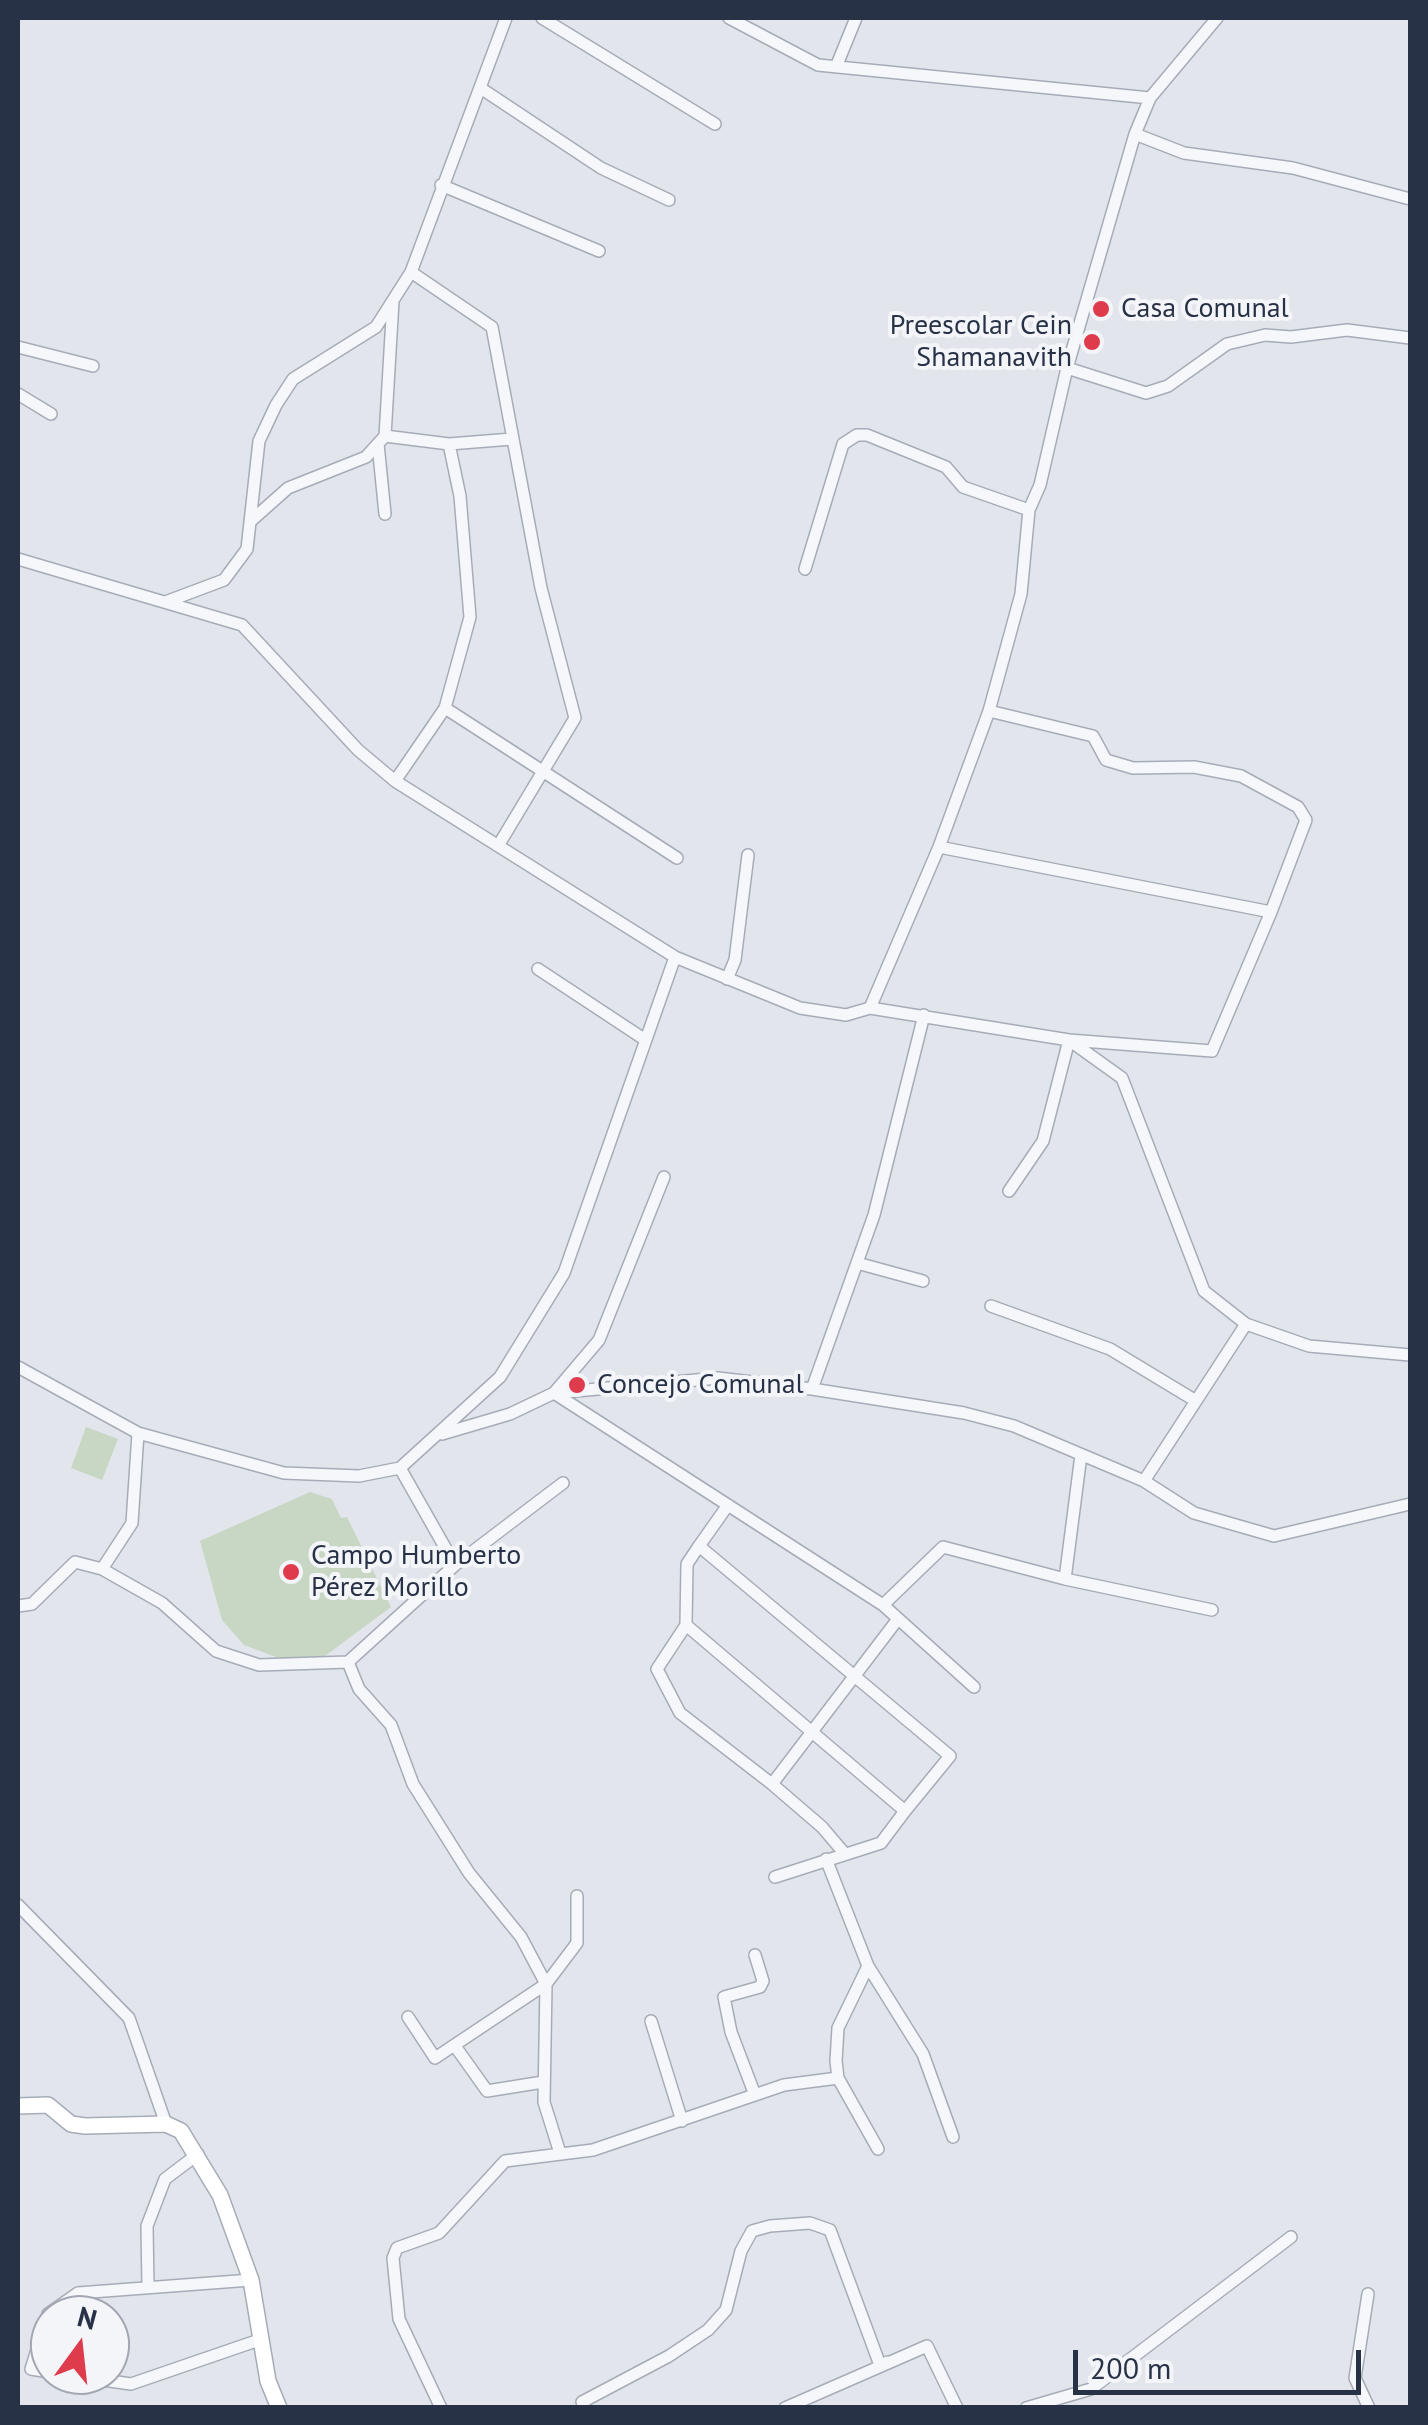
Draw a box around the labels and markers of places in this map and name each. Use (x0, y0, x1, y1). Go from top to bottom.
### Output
place label: Casa Comunal (1121, 292, 1289, 326)
marker: Casa Comunal (1090, 298, 1112, 320)
place label: Preescolar Cein Shamanavith (890, 309, 1072, 375)
marker: Preescolar Cein Shamanavith (1081, 331, 1103, 353)
place label: Concejo Comunal (597, 1368, 804, 1402)
marker: Concejo Comunal (566, 1374, 588, 1396)
place label: Campo Humberto Pérez Morillo (311, 1539, 521, 1605)
marker: Campo Humberto Pérez Morillo (280, 1561, 302, 1583)

